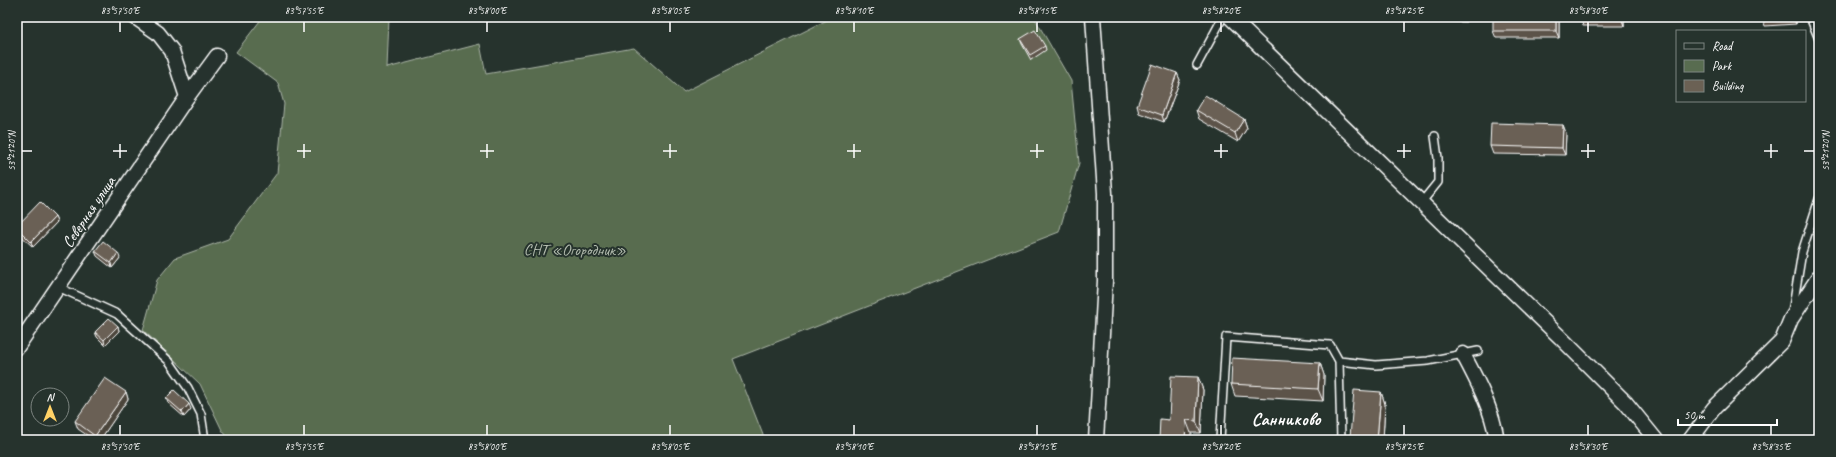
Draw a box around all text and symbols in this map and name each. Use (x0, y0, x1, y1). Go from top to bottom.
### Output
text: 83°57'50"E (101, 4, 141, 17)
text: 83°57'55"E (285, 4, 325, 17)
text: 83°58'00"E (468, 4, 508, 17)
text: 83°58'05"E (651, 4, 691, 17)
text: 83°58'10"E (835, 4, 875, 17)
text: 83°58'15"E (1018, 4, 1058, 17)
text: 83°58'20"E (1202, 4, 1242, 17)
text: 83°58'25"E (1385, 4, 1425, 17)
text: 83°58'30"E (1569, 4, 1609, 17)
legend (1676, 30, 1806, 102)
text: Road (1712, 38, 1734, 54)
text: Park (1712, 58, 1733, 74)
text: Building (1712, 78, 1744, 94)
text: 53°21'20"N (5, 129, 18, 171)
text: 53°21'20"N (1819, 129, 1832, 171)
street label: Северная улица (58, 172, 121, 251)
park label: СНТ «Огородник» (524, 240, 626, 260)
north arrow (30, 387, 70, 427)
text: N (47, 390, 56, 404)
scale bar (1678, 401, 1777, 427)
text: 50 m (1684, 407, 1706, 423)
district label: Санниково (1252, 408, 1322, 430)
text: 83°57'50"E (101, 440, 141, 453)
text: 83°57'55"E (285, 440, 325, 453)
text: 83°58'00"E (468, 440, 508, 453)
text: 83°58'05"E (651, 440, 691, 453)
text: 83°58'10"E (835, 440, 875, 453)
text: 83°58'15"E (1018, 440, 1058, 453)
text: 83°58'20"E (1202, 440, 1242, 453)
text: 83°58'25"E (1385, 440, 1425, 453)
text: 83°58'30"E (1569, 440, 1609, 453)
text: 83°58'35"E (1752, 440, 1792, 453)

